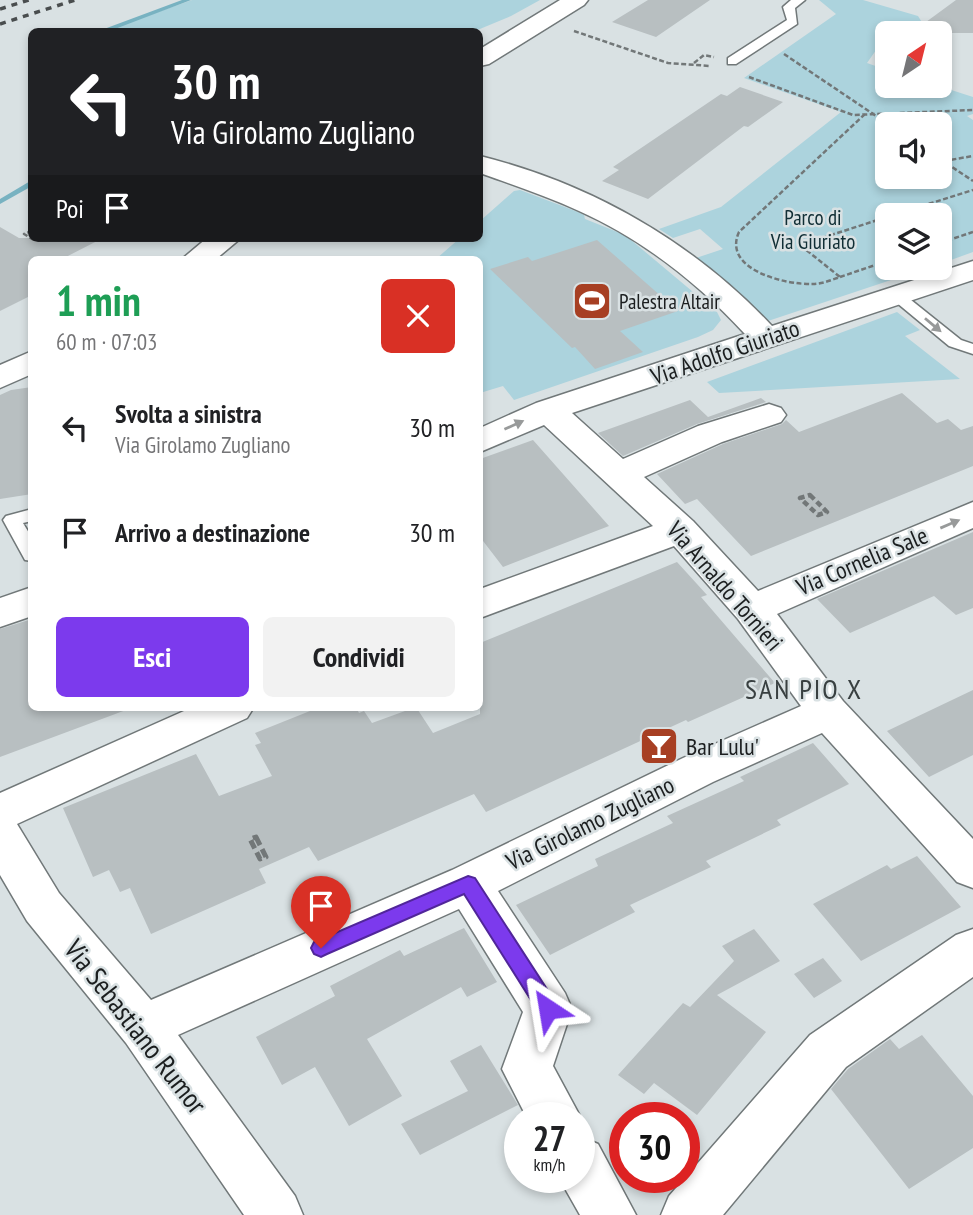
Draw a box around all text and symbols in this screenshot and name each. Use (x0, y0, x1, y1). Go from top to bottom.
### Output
north arrow (875, 21, 952, 98)
map controls (875, 21, 952, 280)
text: 30 m (171, 49, 260, 113)
icon: left (56, 56, 147, 147)
text: Via Girolamo Zugliano (171, 111, 415, 153)
button: sound (875, 112, 952, 189)
icon: arrive (98, 189, 136, 227)
text: Poi (56, 192, 84, 225)
button: layers (875, 203, 952, 280)
park label: Parco di Via Giuriato (770, 204, 855, 255)
text: 1 min (56, 273, 141, 328)
button: close (381, 279, 455, 353)
sports icon: Palestra Altair (571, 280, 613, 322)
place label: Palestra Altair (619, 288, 720, 315)
street label: Via Adolfo Giuriato (646, 312, 803, 392)
one-way arrow (924, 317, 941, 332)
text: 60 m · 07:03 (56, 327, 157, 356)
text: Svolta a sinistra (115, 397, 262, 430)
icon: left (56, 409, 94, 447)
text: 30 m (409, 411, 455, 444)
one-way arrow (504, 419, 524, 431)
text: Via Girolamo Zugliano (115, 430, 290, 459)
icon: arrive (56, 514, 94, 552)
street label: Via Arnaldo Tornieri (660, 514, 790, 657)
text: Arrivo a destinazione (115, 516, 310, 549)
text: 30 m (409, 516, 455, 549)
one-way arrow (940, 518, 960, 530)
street label: Via Cornelia Sale (791, 519, 932, 603)
button: Esci (56, 617, 249, 697)
button: Condividi (263, 617, 455, 697)
district label: SAN PIO X (745, 670, 863, 707)
bar icon: Bar Lulu' (638, 725, 680, 767)
place label: Bar Lulu' (686, 731, 759, 762)
street label: Via Girolamo Zugliano (500, 769, 679, 878)
pin (291, 876, 351, 948)
icon: arrive (302, 887, 340, 925)
street label: Via Sebastiano Rumor (56, 931, 216, 1121)
position arrow (511, 972, 585, 1046)
speed limit sign: 30 (609, 1102, 700, 1193)
text: 27 (533, 1115, 566, 1161)
text: km/h (534, 1153, 565, 1176)

